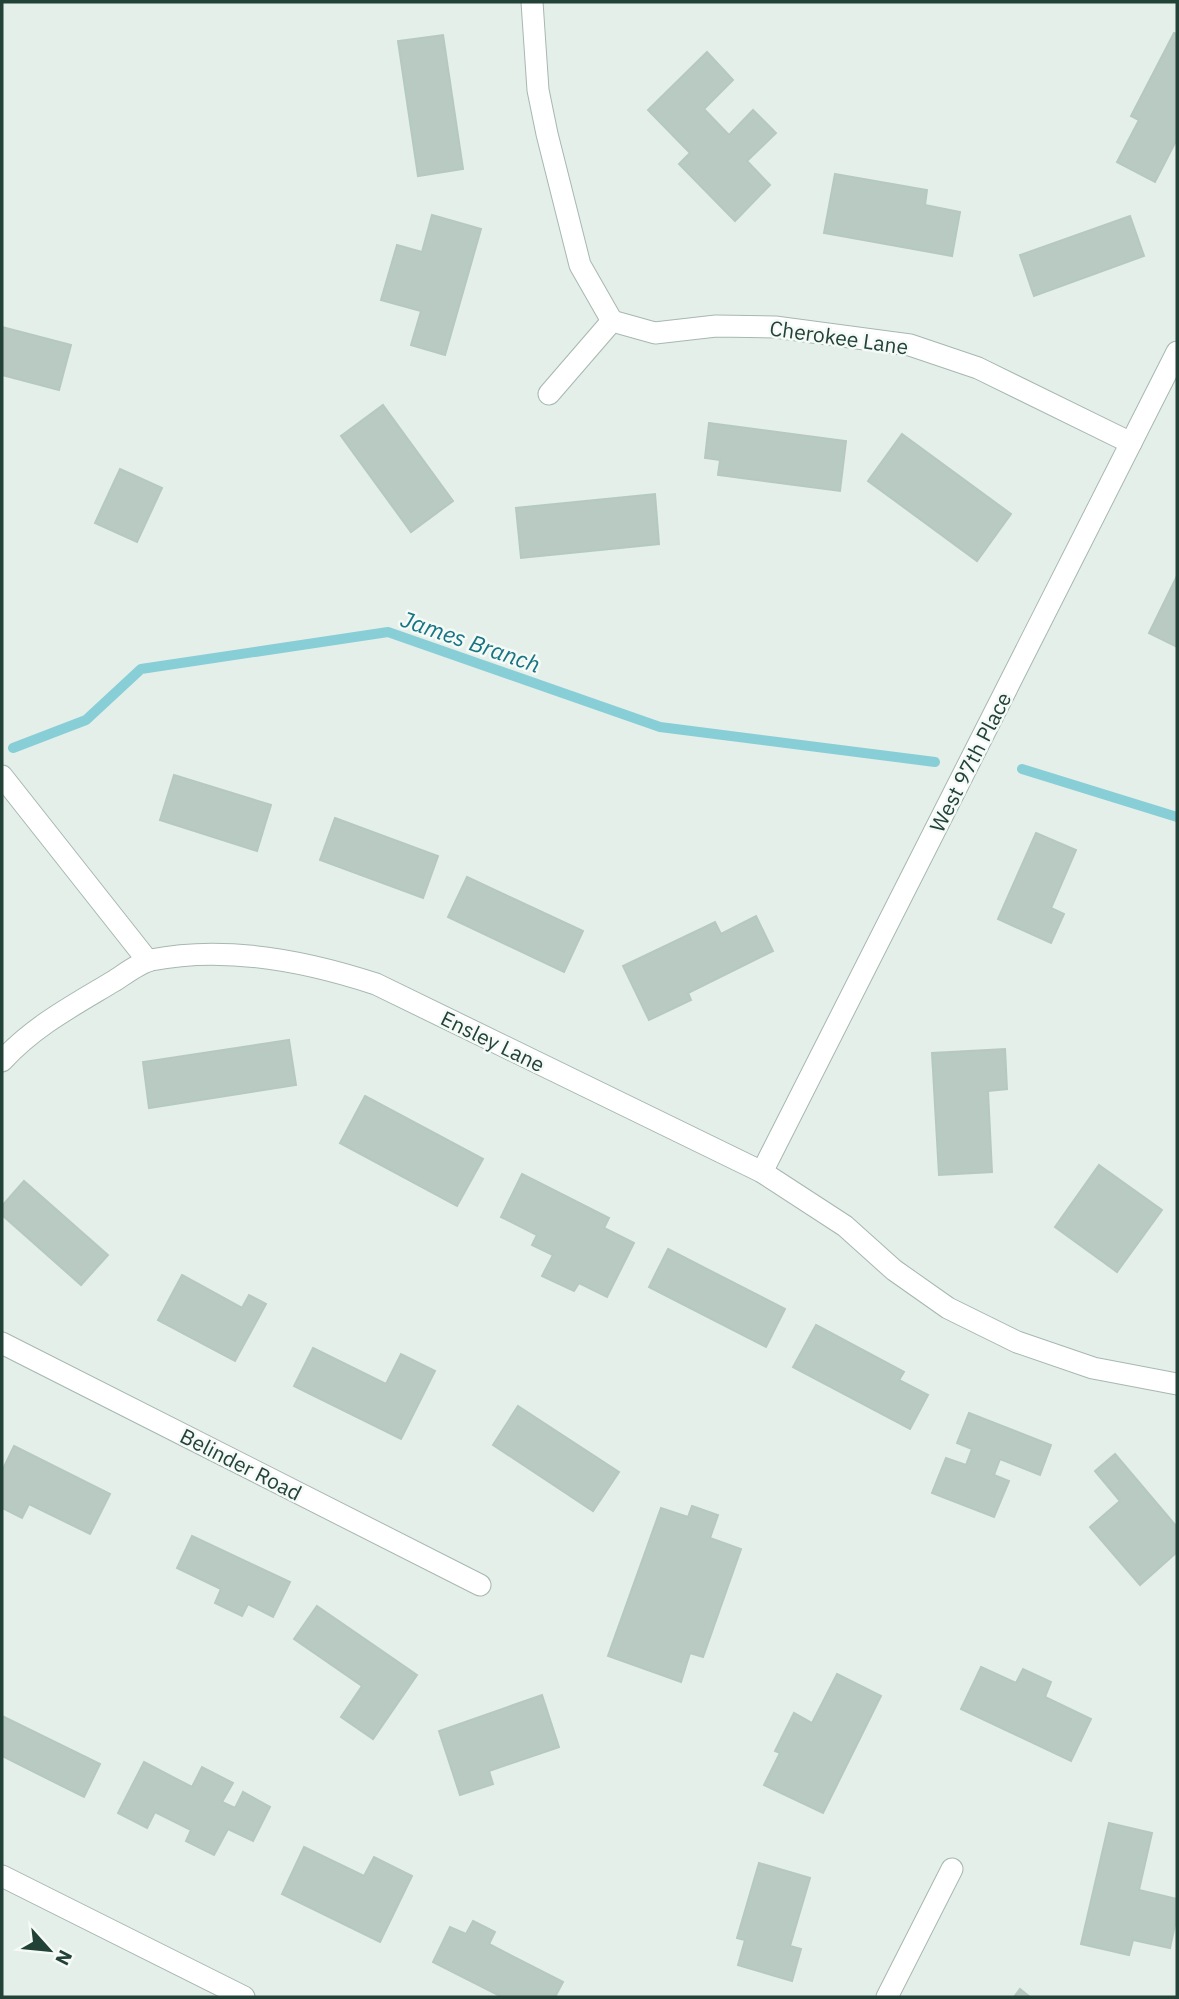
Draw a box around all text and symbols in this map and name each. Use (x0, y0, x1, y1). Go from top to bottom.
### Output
street label: Cherokee Lane (768, 313, 910, 361)
water label: James Branch (397, 603, 545, 679)
street label: West 97th Place (923, 687, 1017, 837)
street label: Ensley Lane (436, 1004, 550, 1078)
street label: Belinder Road (175, 1421, 307, 1507)
north arrow (14, 1915, 84, 1985)
text: N (50, 1946, 78, 1969)

